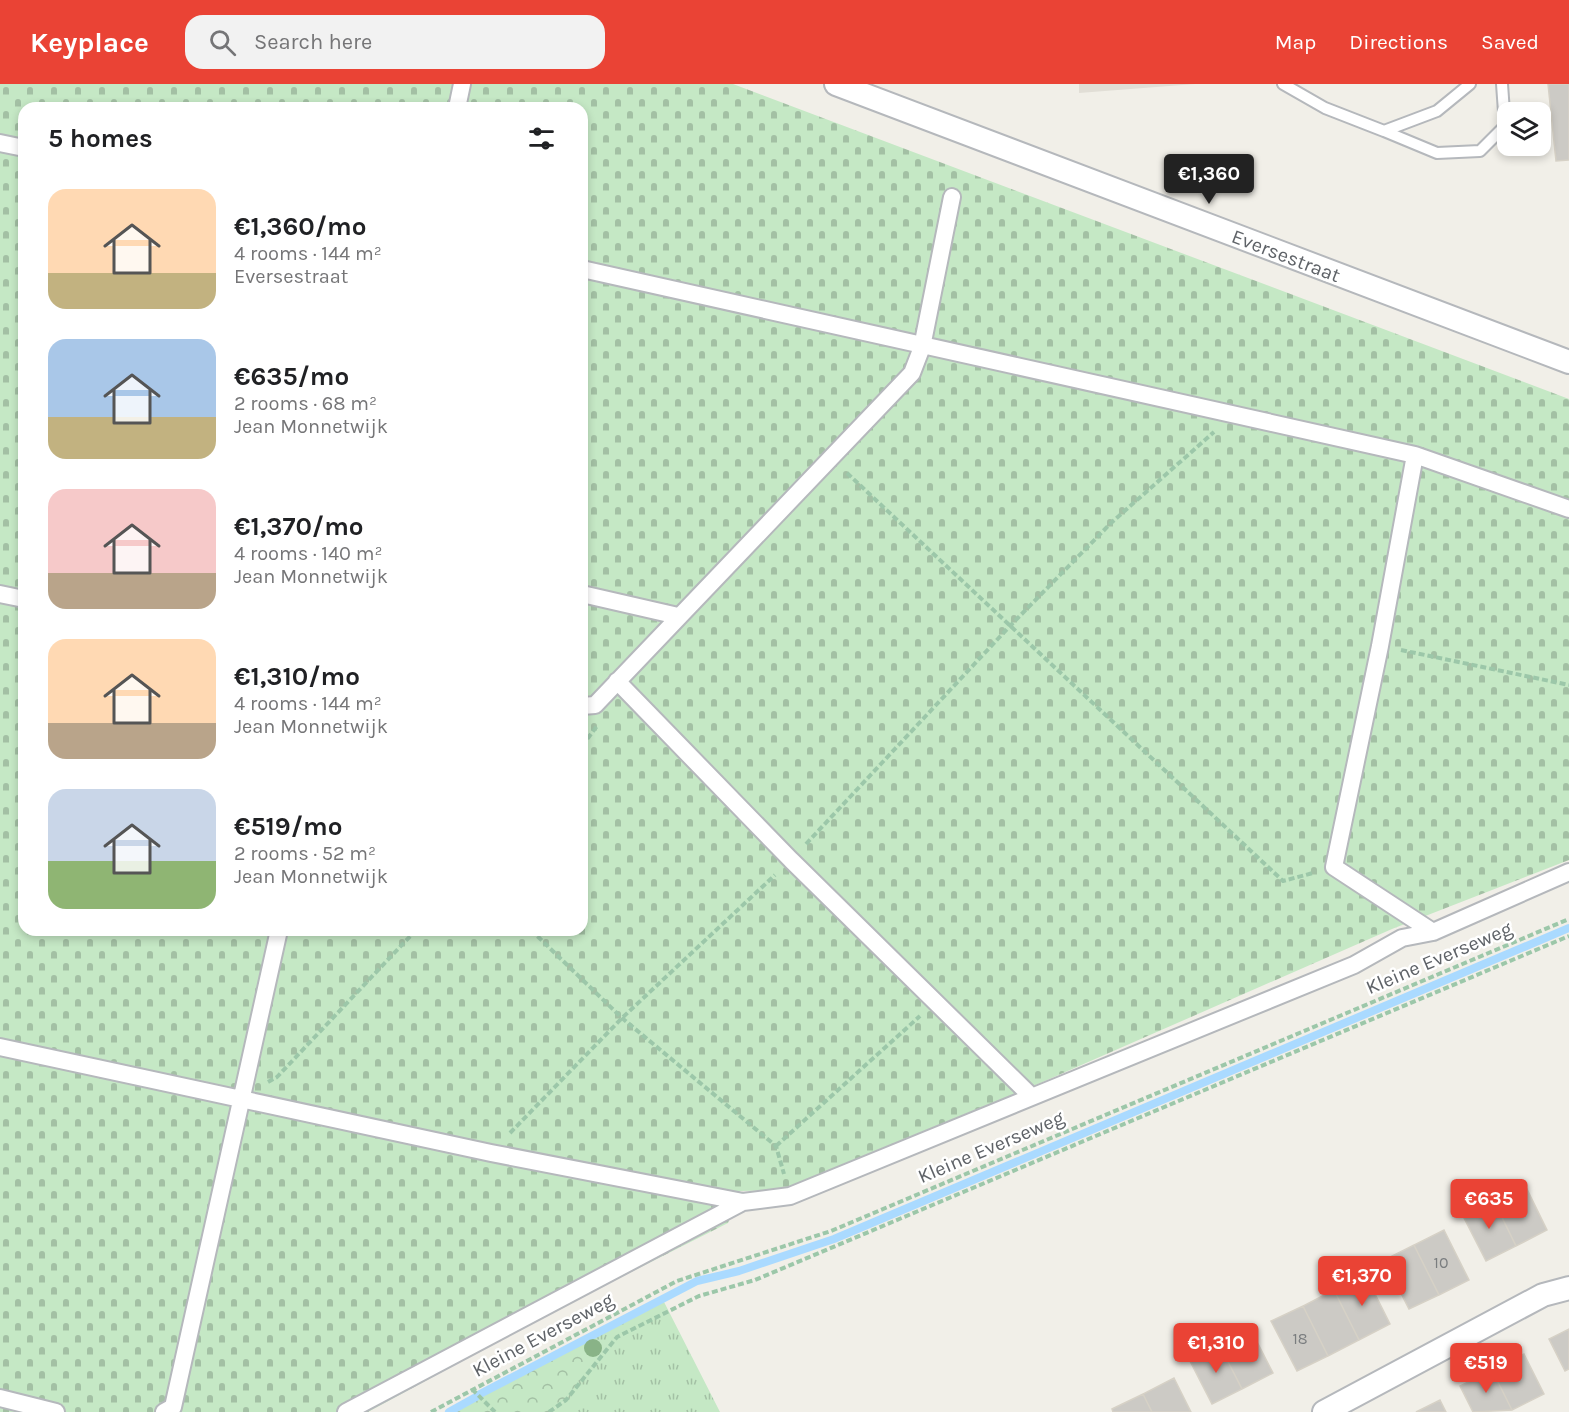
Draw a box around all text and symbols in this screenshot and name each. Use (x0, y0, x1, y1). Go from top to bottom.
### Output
search box (185, 15, 605, 69)
text: Keyplace (30, 26, 149, 59)
icon: search (206, 26, 239, 59)
text: Search here (254, 29, 372, 55)
text: Map (1275, 30, 1316, 54)
text: Directions (1349, 30, 1448, 54)
text: Saved (1481, 30, 1539, 54)
map controls (1497, 102, 1551, 156)
button: layers (1497, 102, 1551, 156)
icon: filters (525, 122, 558, 155)
text: 5 homes (48, 123, 153, 154)
pin: €1,360 (1160, 154, 1258, 205)
text: €1,360 (1178, 162, 1240, 185)
text: €1,360/mo (234, 211, 366, 242)
icon: home (96, 213, 168, 285)
street label: Eversestraat (1228, 225, 1344, 287)
text: 4 rooms · 144 m² (234, 242, 382, 265)
text: Eversestraat (234, 265, 348, 288)
text: €635/mo (234, 361, 349, 392)
icon: home (96, 363, 168, 435)
text: 2 rooms · 68 m² (234, 392, 377, 415)
text: Jean Monnetwijk (234, 415, 388, 438)
text: €1,370/mo (234, 511, 364, 542)
icon: home (96, 513, 168, 585)
text: 4 rooms · 140 m² (234, 542, 382, 565)
text: Jean Monnetwijk (234, 565, 388, 588)
text: €1,310/mo (234, 661, 360, 692)
icon: home (96, 663, 168, 735)
text: 4 rooms · 144 m² (234, 692, 382, 715)
text: Jean Monnetwijk (234, 715, 388, 738)
text: €519/mo (234, 811, 342, 842)
icon: home (96, 813, 168, 885)
text: 2 rooms · 52 m² (234, 842, 376, 865)
text: Jean Monnetwijk (234, 865, 388, 888)
street label: Kleine Everseweg (1362, 917, 1516, 999)
street label: Kleine Everseweg (914, 1106, 1068, 1188)
pin: €635 (1453, 1179, 1525, 1230)
text: €635 (1465, 1187, 1513, 1210)
house number: 10 (1434, 1253, 1448, 1272)
pin: €1,370 (1313, 1256, 1411, 1307)
text: €1,370 (1332, 1264, 1392, 1287)
street label: Kleine Everseweg (468, 1288, 618, 1382)
pin: €1,310 (1167, 1323, 1265, 1374)
house number: 18 (1292, 1329, 1308, 1348)
text: €1,310 (1187, 1331, 1245, 1354)
pin: €519 (1450, 1343, 1522, 1394)
text: €519 (1464, 1351, 1508, 1374)

